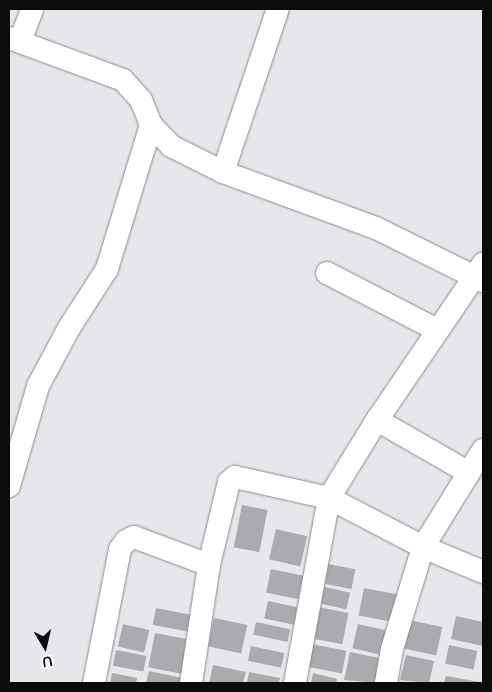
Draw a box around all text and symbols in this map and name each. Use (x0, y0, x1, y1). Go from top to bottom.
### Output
north arrow (20, 622, 70, 672)
text: U (41, 652, 54, 672)

